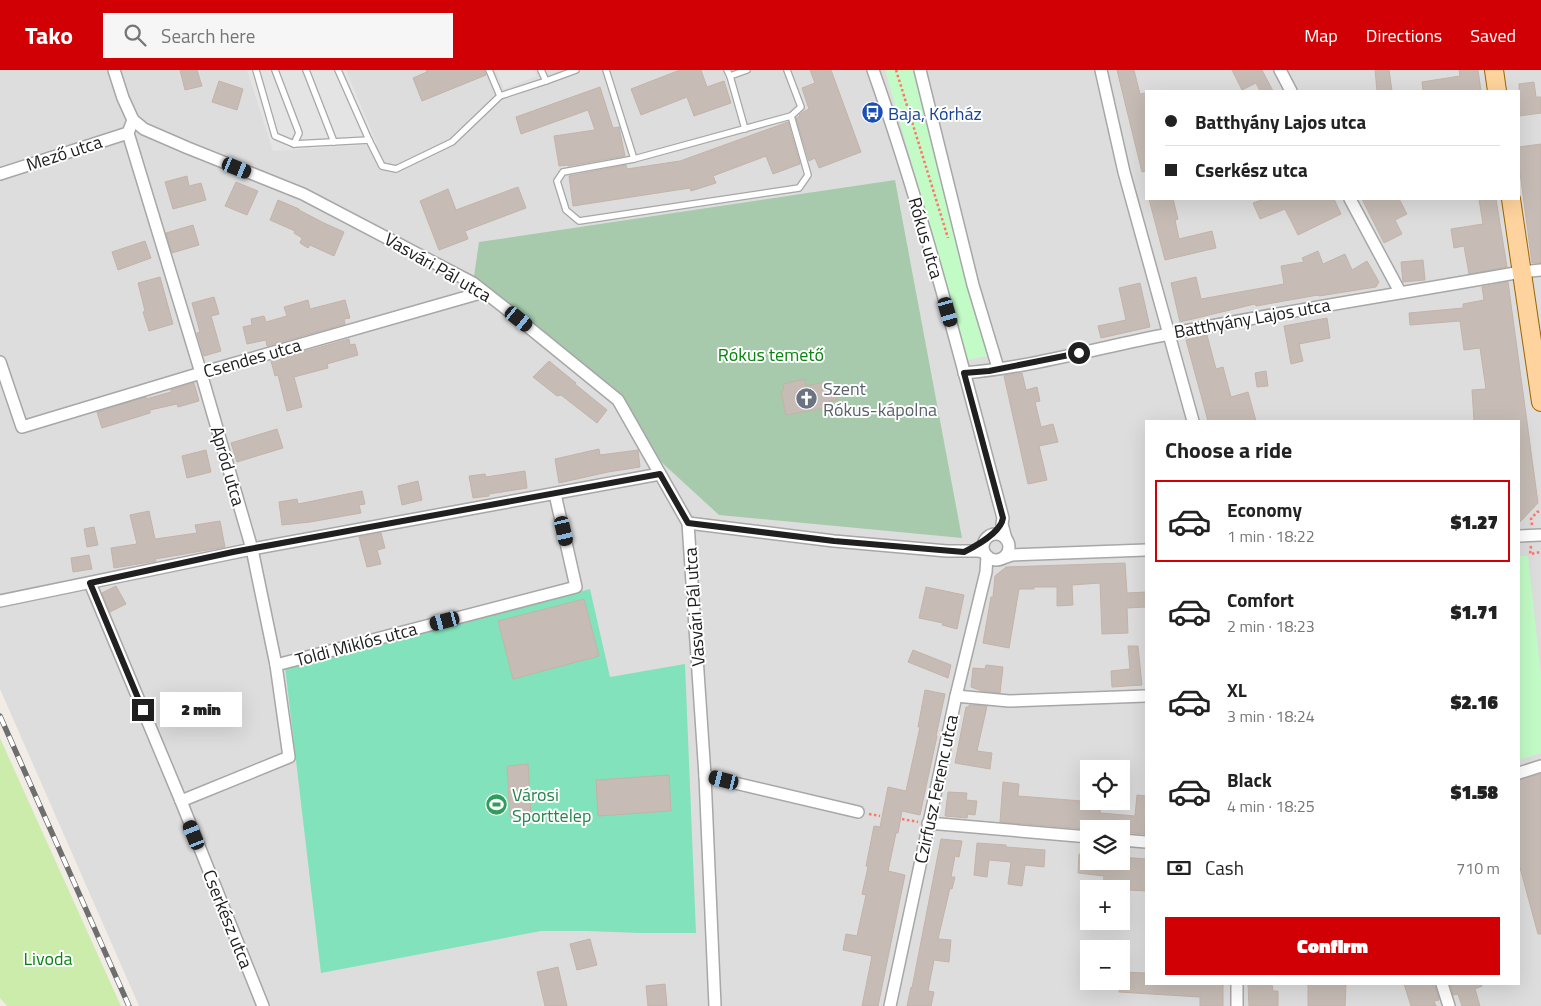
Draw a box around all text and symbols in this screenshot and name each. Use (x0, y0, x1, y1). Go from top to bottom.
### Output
search box (103, 13, 453, 58)
text: Tako (25, 17, 73, 53)
icon: search (121, 21, 149, 49)
text: Search here (161, 21, 255, 50)
text: Map (1304, 22, 1338, 49)
text: Directions (1366, 22, 1442, 49)
text: Saved (1470, 22, 1516, 49)
place label: Baja, Kórház (888, 100, 982, 127)
bus stop icon: Baja, Kórház (860, 101, 884, 125)
text: Batthyány Lajos utca (1195, 107, 1366, 136)
street label: Mező utca (23, 128, 105, 178)
car (220, 155, 253, 181)
text: Cserkész utca (1195, 155, 1308, 184)
street label: Rókus utca (901, 194, 951, 282)
street label: Vasvári Pál utca (380, 225, 496, 309)
street label: Batthyány Lajos utca (1172, 291, 1332, 345)
car (936, 296, 959, 328)
car (502, 304, 535, 334)
street label: Csendes utca (200, 331, 304, 385)
park label: Rókus temető (718, 341, 824, 368)
route start (1068, 342, 1090, 364)
place label: Szent Rókus-kápolna (823, 375, 937, 423)
church icon: Szent Rókus-kápolna (795, 386, 819, 410)
street label: Apród utca (204, 423, 252, 509)
text: Choose a ride (1165, 433, 1292, 467)
text: Economy (1227, 495, 1302, 524)
icon: car (1167, 499, 1212, 544)
text: $1.27 (1451, 507, 1498, 536)
car (553, 515, 574, 547)
text: 1 min · 18:22 (1227, 524, 1315, 548)
street label: Vasvári Pál utca (676, 547, 712, 667)
text: Comfort (1227, 585, 1294, 614)
icon: car (1167, 589, 1212, 634)
text: $1.71 (1451, 597, 1498, 626)
car (428, 610, 461, 632)
text: 2 min · 18:23 (1227, 614, 1315, 638)
street label: Toldi Miklós utca (292, 615, 420, 673)
text: XL (1227, 675, 1247, 704)
icon: car (1167, 679, 1212, 724)
text: $2.16 (1451, 687, 1498, 716)
callout: 2 min (160, 692, 243, 728)
text: 2 min (181, 697, 221, 721)
route end (132, 699, 154, 721)
text: 3 min · 18:24 (1227, 704, 1315, 728)
street label: Czirfusz Ferenc utca (907, 712, 965, 866)
map controls (1080, 760, 1130, 990)
button: locate (1080, 760, 1130, 810)
text: Black (1227, 765, 1272, 794)
car (707, 769, 740, 791)
icon: car (1167, 769, 1212, 814)
text: $1.58 (1451, 777, 1498, 806)
place label: Városi Sporttelep (512, 781, 591, 829)
sports icon: Városi Sporttelep (484, 792, 508, 816)
text: 4 min · 18:25 (1227, 794, 1315, 818)
car (181, 818, 206, 852)
button: layers (1080, 820, 1130, 870)
text: Cash (1205, 853, 1244, 882)
icon: cash (1165, 854, 1193, 882)
text: 710 m (1456, 856, 1500, 880)
street label: Cserkész utca (196, 866, 260, 972)
button: + (1080, 880, 1130, 930)
button: Confirm (1165, 917, 1500, 975)
button: − (1080, 940, 1130, 990)
park label: Livoda (23, 945, 73, 972)

